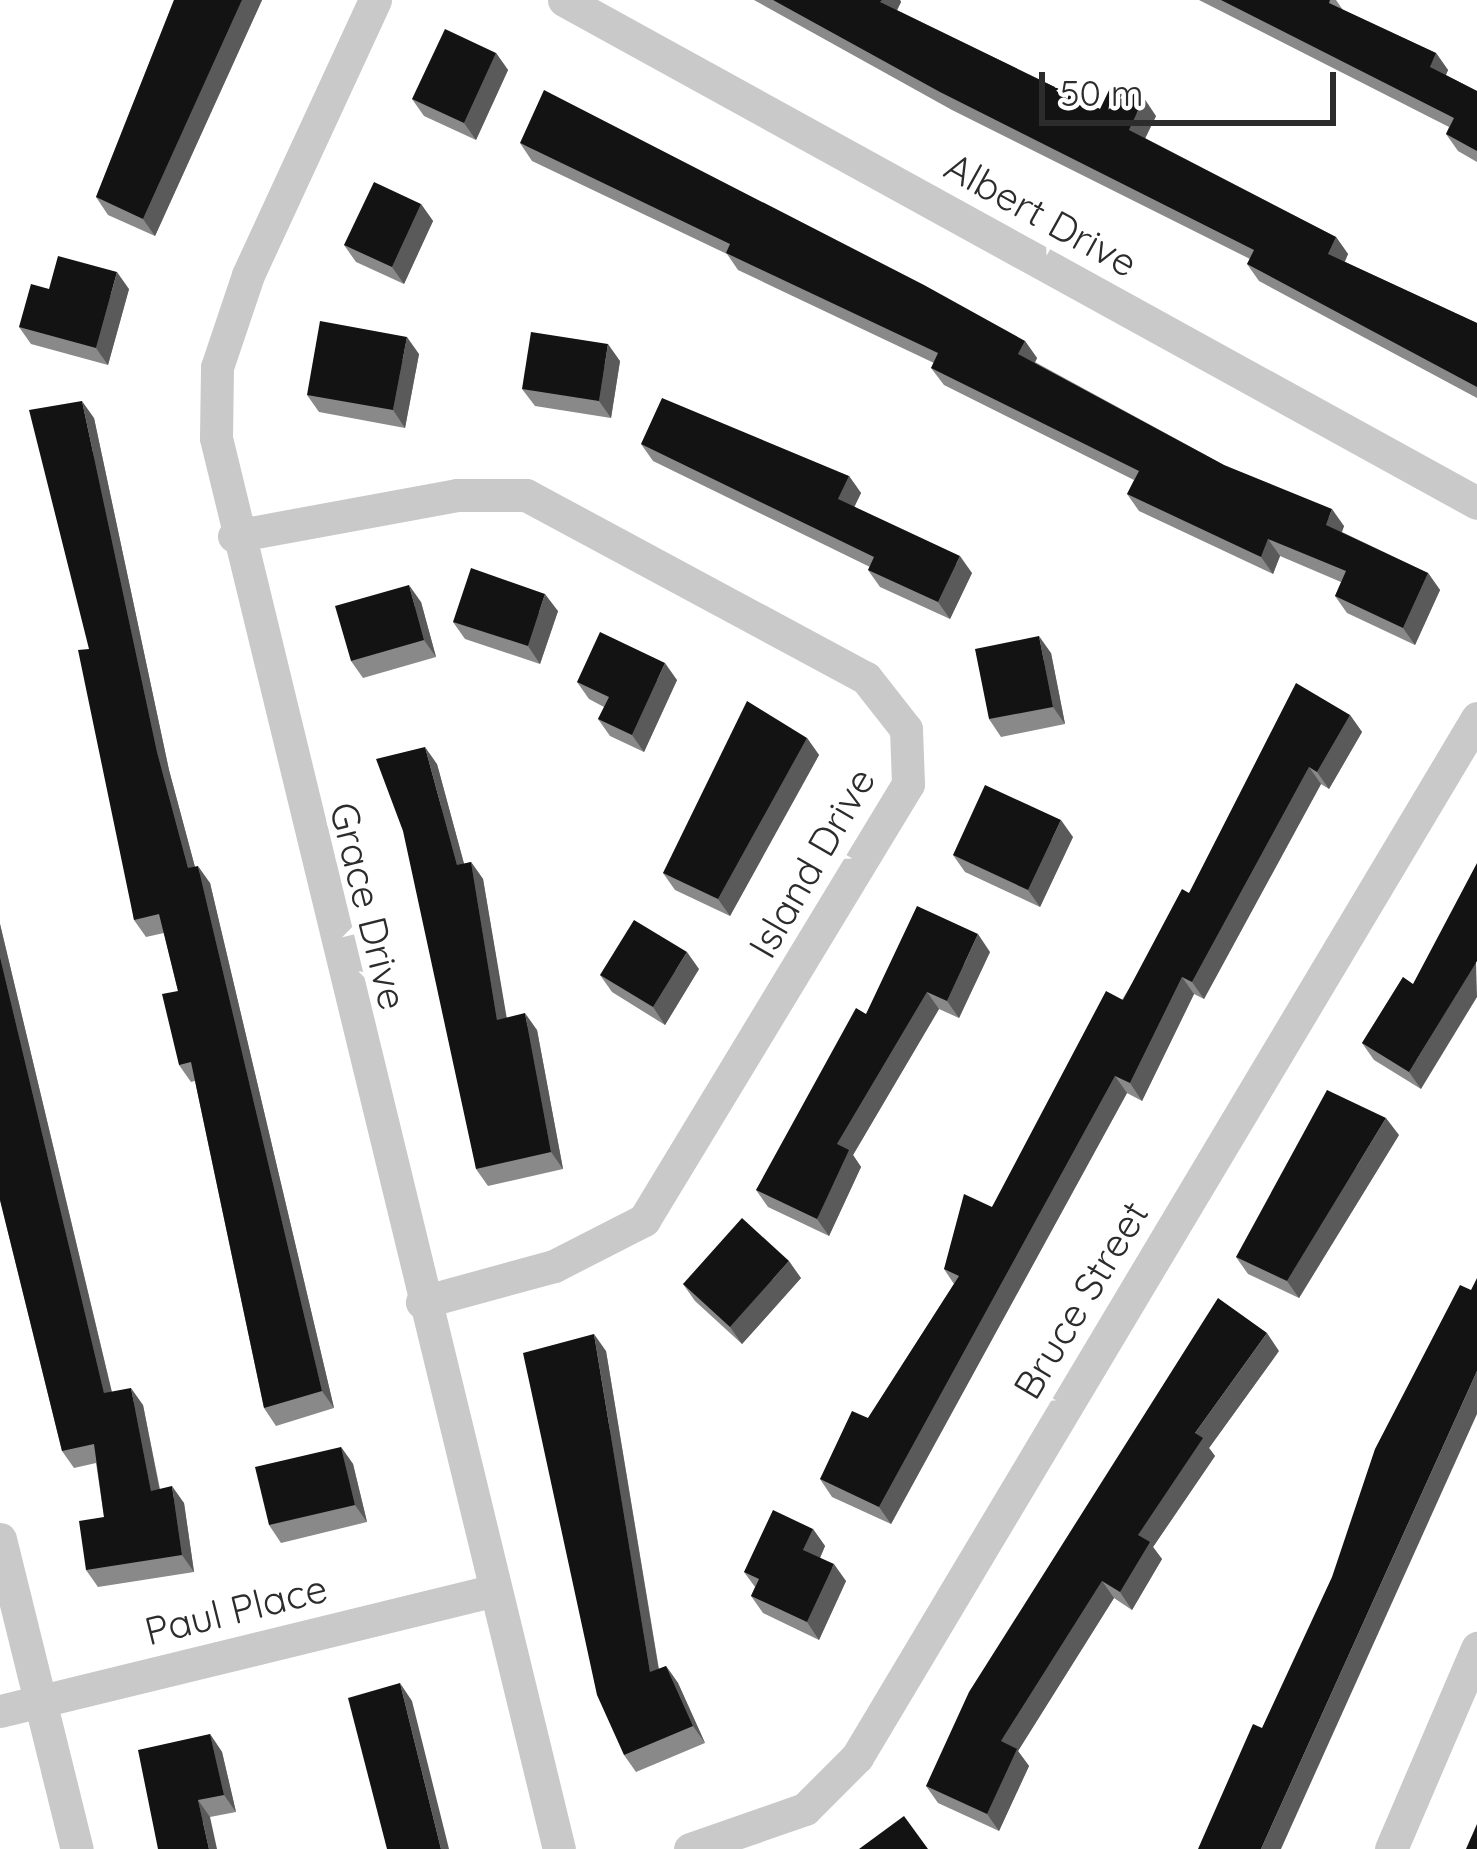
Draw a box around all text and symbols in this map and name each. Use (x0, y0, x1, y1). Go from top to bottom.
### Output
scale bar (1045, 48, 1342, 122)
text: 50 m (1060, 70, 1144, 115)
street label: Albert Drive (937, 143, 1145, 287)
street label: Island Drive (739, 760, 885, 966)
street label: Grace Drive (320, 797, 416, 1015)
street label: Bruce Street (1004, 1193, 1158, 1407)
street label: Paul Place (140, 1565, 332, 1655)

